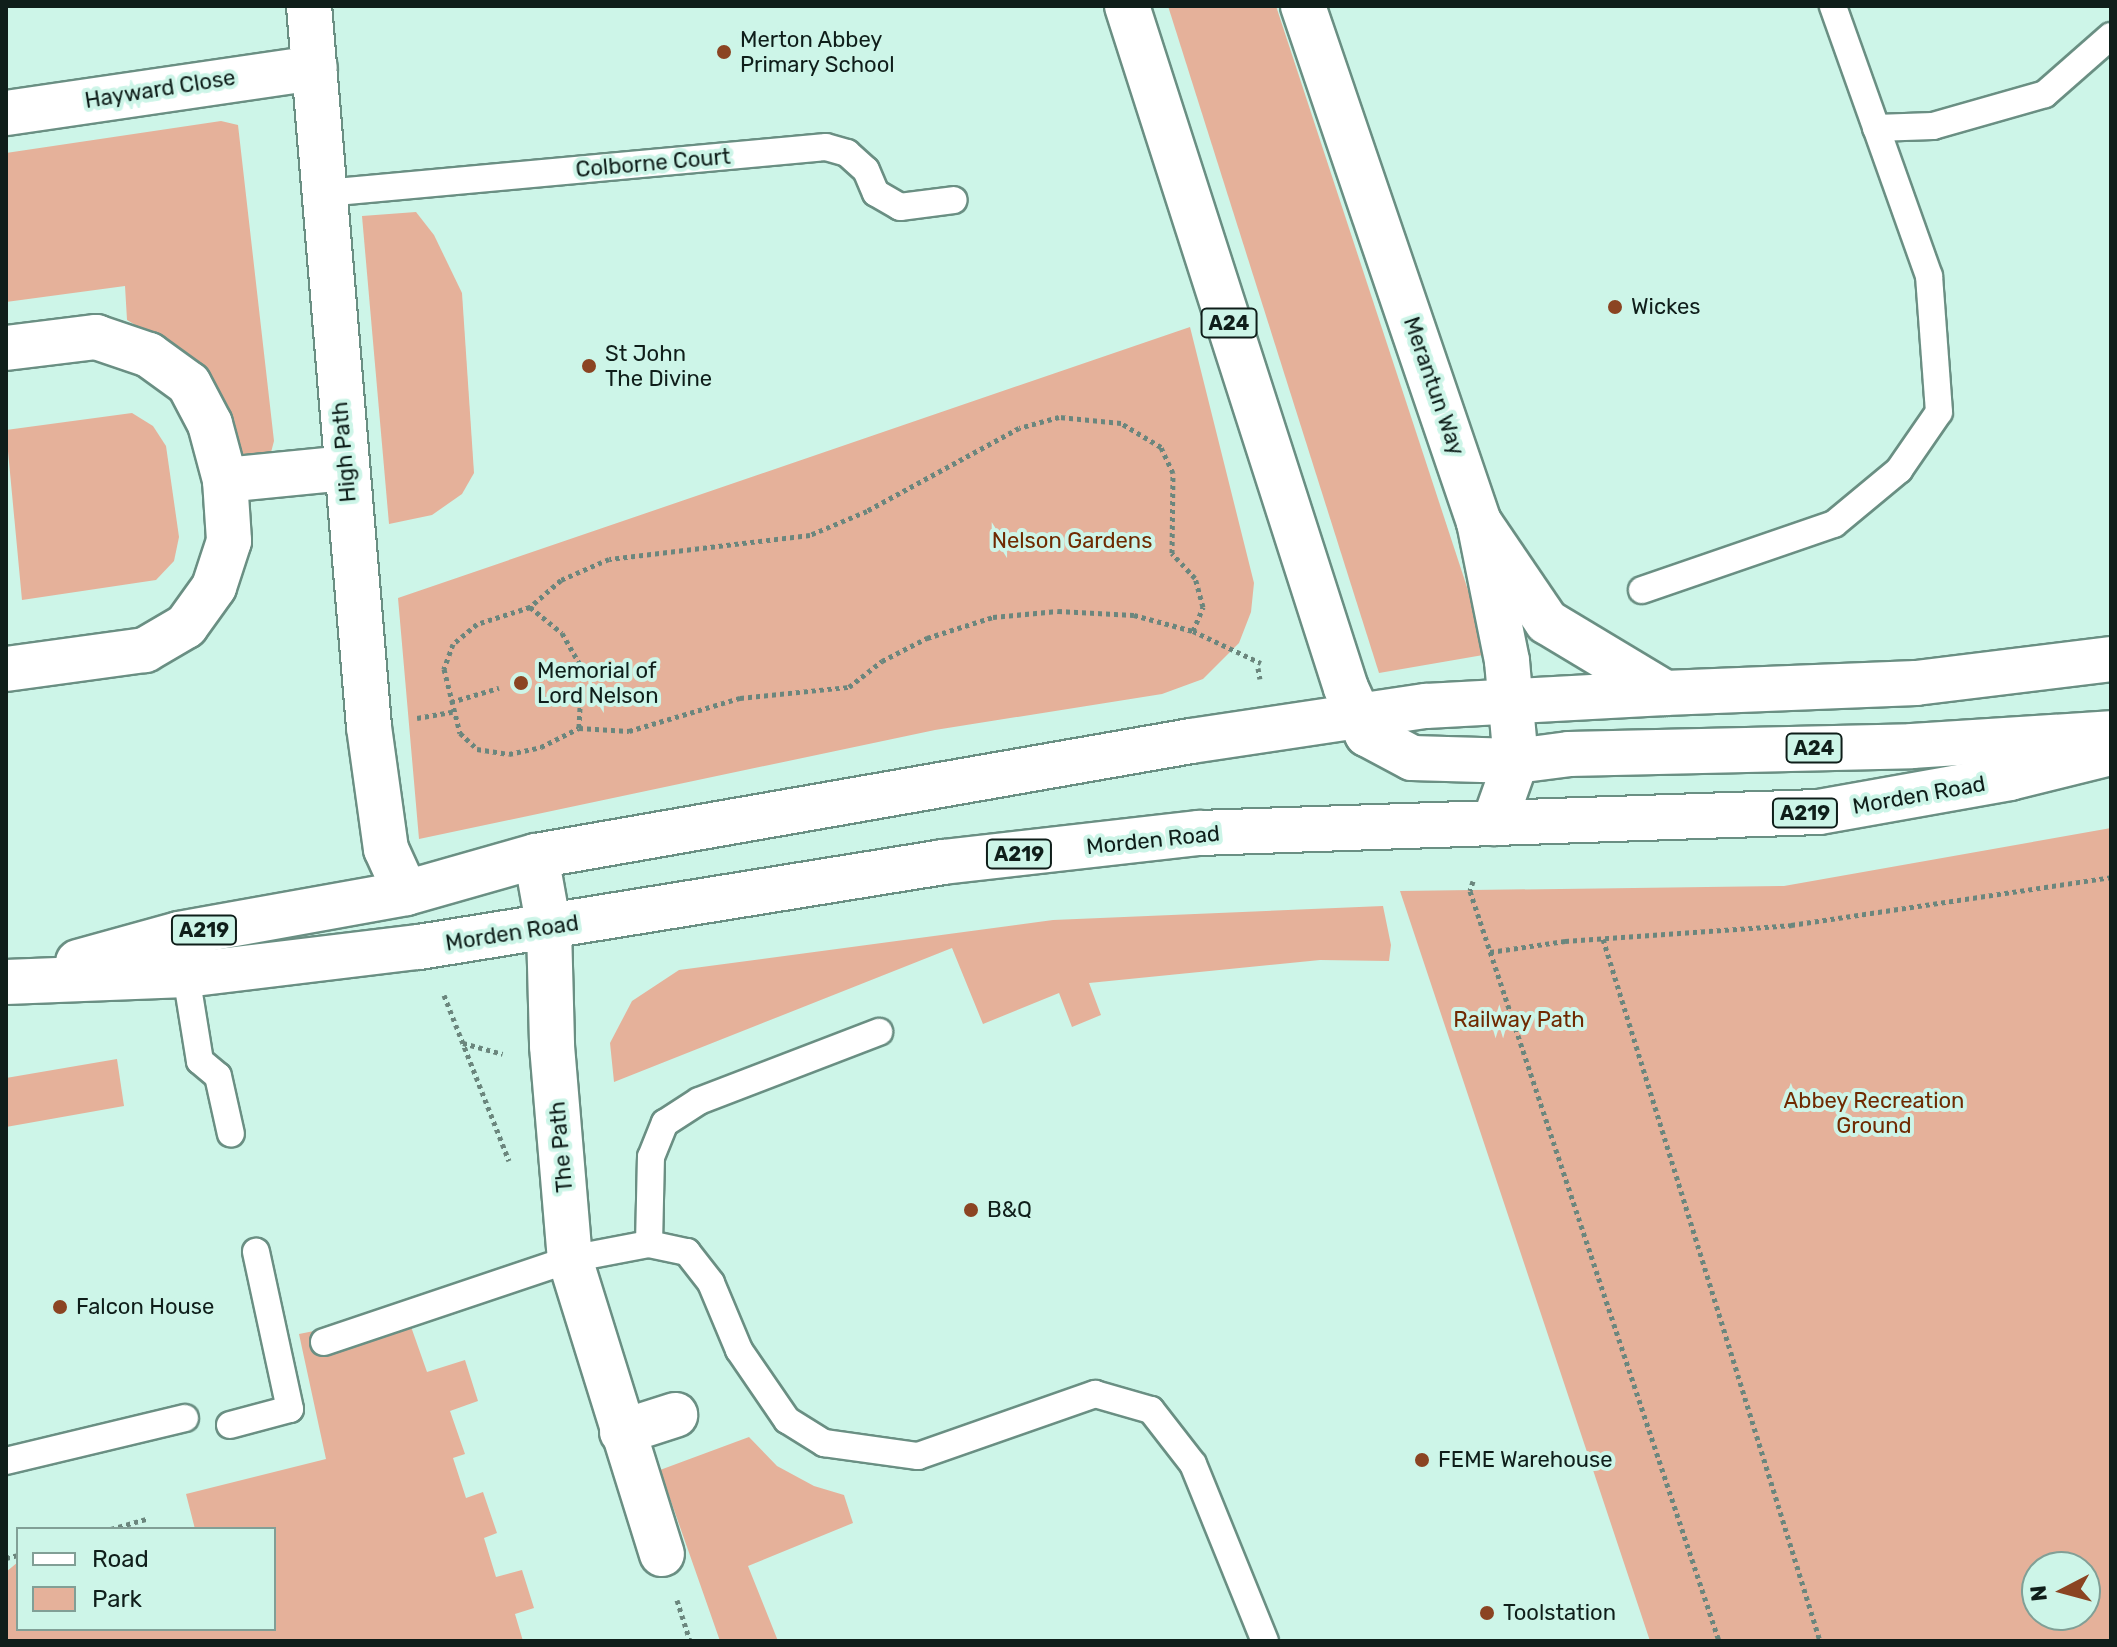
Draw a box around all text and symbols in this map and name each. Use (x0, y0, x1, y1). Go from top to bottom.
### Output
place label: Merton Abbey Primary School (740, 26, 895, 78)
marker: Merton Abbey Primary School (715, 43, 733, 61)
street label: Hayward Close (83, 64, 237, 114)
street label: Colborne Court (575, 143, 731, 183)
place label: Wickes (1631, 294, 1700, 320)
marker: Wickes (1606, 298, 1624, 316)
road number: A24 (1199, 307, 1259, 339)
street label: Merantun Way (1398, 313, 1470, 459)
place label: St John The Divine (605, 340, 712, 392)
marker: St John The Divine (580, 357, 598, 375)
street label: High Path (326, 401, 362, 503)
park label: Nelson Gardens (992, 528, 1152, 554)
place label: Memorial of Lord Nelson (537, 657, 659, 708)
marker: Memorial of Lord Nelson (512, 674, 530, 692)
road number: A24 (1784, 732, 1844, 764)
street label: Morden Road (1850, 770, 1988, 820)
road number: A219 (1771, 797, 1839, 829)
street label: Morden Road (1085, 820, 1221, 860)
road number: A219 (985, 838, 1053, 870)
street label: Morden Road (444, 909, 580, 957)
road number: A219 (170, 914, 238, 946)
park label: Railway Path (1453, 1007, 1585, 1033)
park label: Abbey Recreation Ground (1783, 1087, 1965, 1138)
street label: The Path (544, 1100, 578, 1194)
place label: B&Q (987, 1197, 1032, 1223)
marker: B&Q (962, 1201, 980, 1219)
place label: Falcon House (76, 1294, 214, 1320)
marker: Falcon House (51, 1298, 69, 1316)
place label: FEME Warehouse (1438, 1447, 1613, 1473)
marker: FEME Warehouse (1413, 1451, 1431, 1469)
legend (16, 1527, 276, 1631)
text: Road (92, 1545, 149, 1573)
north arrow (2021, 1551, 2101, 1631)
text: N (2024, 1584, 2053, 1603)
text: Park (92, 1585, 142, 1613)
place label: Toolstation (1503, 1600, 1616, 1626)
marker: Toolstation (1478, 1604, 1496, 1622)

